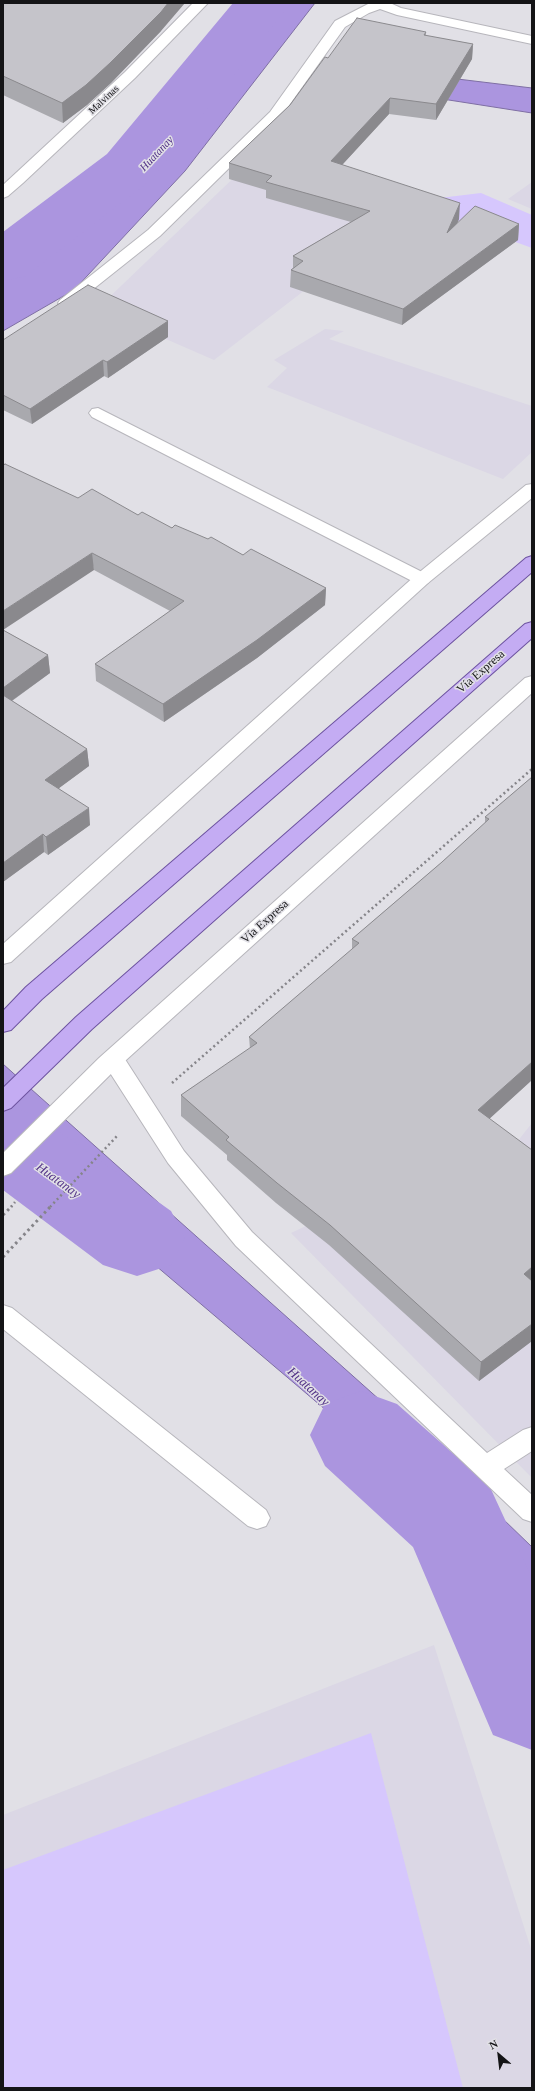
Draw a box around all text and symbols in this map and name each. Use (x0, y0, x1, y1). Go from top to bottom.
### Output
street label: Malvinas (86, 83, 122, 117)
water label: Huatanay (137, 134, 177, 174)
street label: Vía Expresa (454, 647, 508, 697)
street label: Vía Expresa (238, 897, 292, 947)
water label: Huatanay (33, 1160, 83, 1202)
water label: Huatanay (284, 1364, 332, 1410)
north arrow (479, 2035, 519, 2075)
text: N (487, 2037, 500, 2052)

